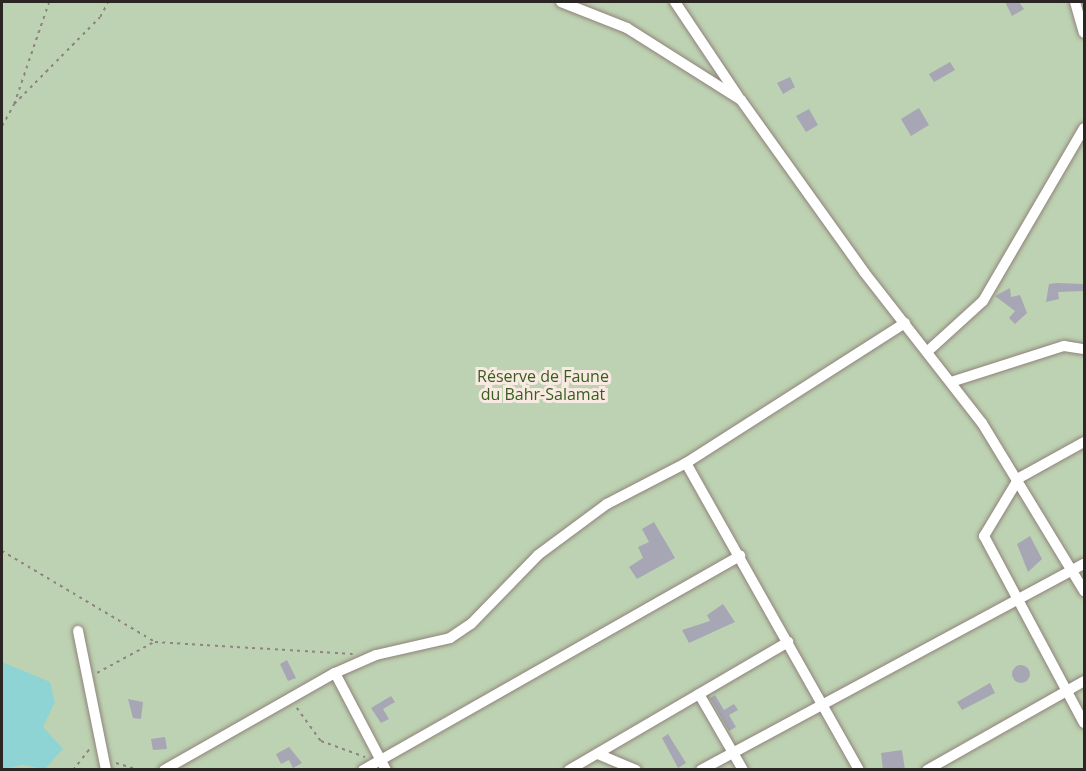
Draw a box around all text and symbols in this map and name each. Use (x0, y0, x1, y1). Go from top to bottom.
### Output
park label: Réserve de Faune du Bahr-Salamat (477, 366, 609, 404)

